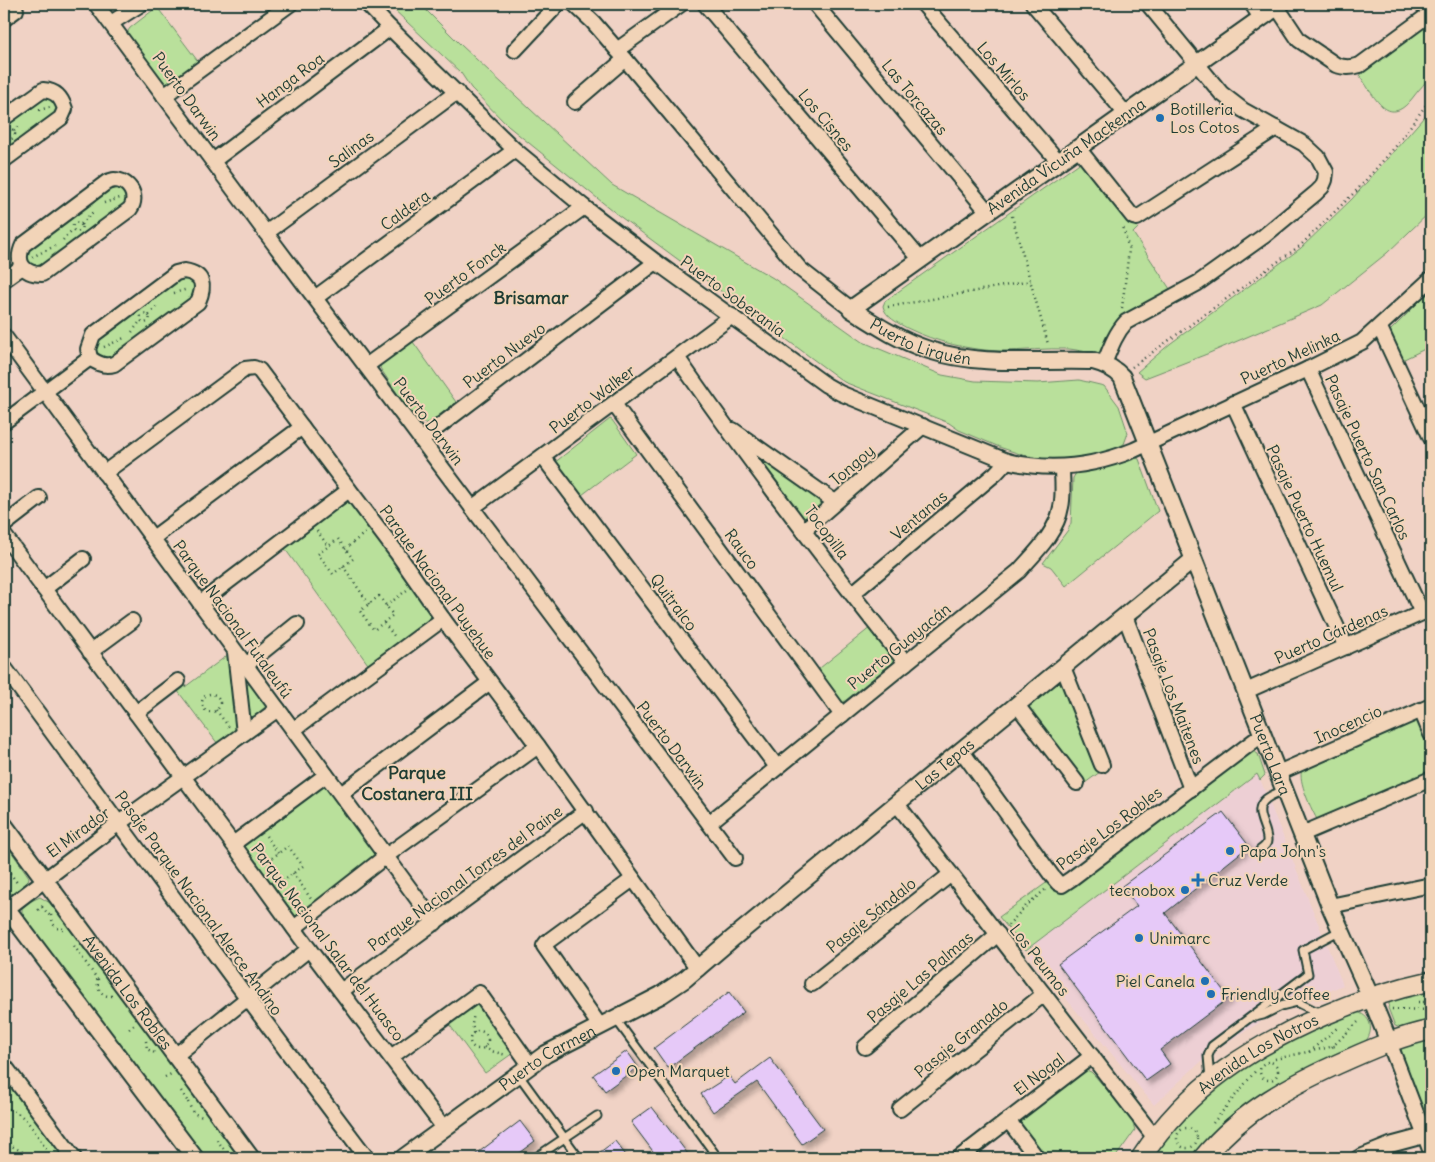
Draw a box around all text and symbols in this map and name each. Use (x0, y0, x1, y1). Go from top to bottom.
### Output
street label: Los Mirlos (973, 37, 1035, 105)
street label: Puerto Darwin (148, 48, 226, 144)
street label: Hanga Roa (252, 48, 328, 112)
street label: Las Torcazas (878, 55, 952, 139)
street label: Los Cisnes (794, 85, 858, 155)
street label: Avenida Vicuña Mackenna (983, 93, 1149, 219)
place label: Botilleria Los Cotos (1170, 99, 1240, 137)
marker: Botilleria Los Cotos (1154, 112, 1166, 124)
street label: Salinas (325, 126, 377, 172)
street label: Caldera (376, 185, 434, 235)
street label: Puerto Fonck (421, 237, 509, 309)
street label: Puerto Soberanía (677, 251, 789, 341)
district label: Brisamar (493, 286, 569, 309)
street label: Puerto Lirquén (866, 314, 972, 369)
street label: Puerto Nuevo (459, 318, 549, 392)
street label: Puerto Melinka (1237, 325, 1343, 389)
street label: Puerto Walker (545, 360, 639, 438)
street label: Pasaje Puerto San Carlos (1321, 371, 1415, 543)
street label: Puerto Darwin (390, 373, 468, 469)
street label: Tongoy (826, 440, 878, 490)
street label: Pasaje Puerto Huemul (1262, 442, 1348, 594)
street label: Ventanas (887, 486, 951, 544)
street label: Parque Nacional Puyehue (375, 501, 501, 663)
street label: Tocopilla (800, 501, 854, 563)
street label: Rauco (721, 525, 763, 573)
street label: Parque Nacional Futaleufú (169, 536, 297, 702)
street label: Quitralco (646, 569, 702, 635)
street label: Puerto Guayacán (843, 598, 955, 694)
street label: Puerto Cárdenas (1271, 600, 1391, 668)
street label: Pasaje Los Maitenes (1139, 625, 1209, 767)
street label: Puerto Darwin (633, 697, 711, 793)
street label: Inocencio (1311, 700, 1385, 748)
street label: Puerto Lara (1246, 711, 1295, 798)
street label: Las Tepas (911, 734, 978, 794)
district label: Parque Costanera III (361, 761, 473, 805)
street label: Pasaje Los Robles (1052, 782, 1166, 874)
street label: Pasaje Parque Nacional Alerce Andino (111, 787, 287, 1019)
street label: Parque Nacional Torres del Paine (364, 801, 566, 955)
street label: El Mirador (42, 802, 114, 862)
street label: Parque Nacional Salar del Huasco (247, 839, 409, 1045)
place label: Papa John's (1240, 841, 1326, 861)
marker: Papa John's (1224, 845, 1236, 857)
place label: Cruz Verde (1208, 870, 1288, 890)
street label: Pasaje Sándalo (822, 873, 920, 957)
marker: Cruz Verde (1192, 874, 1204, 886)
place label: tecnobox (1109, 880, 1175, 900)
marker: tecnobox (1179, 884, 1191, 896)
street label: Los Peumos (1006, 920, 1074, 1000)
street label: Pasaje Las Palmas (863, 927, 977, 1027)
place label: Unimarc (1149, 928, 1210, 948)
street label: Avenida Los Robles (79, 931, 177, 1053)
marker: Unimarc (1133, 932, 1145, 944)
place label: Piel Canela (1116, 971, 1195, 991)
marker: Piel Canela (1199, 975, 1211, 987)
place label: Friendly Coffee (1221, 984, 1330, 1004)
marker: Friendly Coffee (1205, 988, 1217, 1000)
street label: Pasaje Granado (910, 994, 1012, 1082)
street label: Avenida Los Notros (1193, 1009, 1321, 1098)
street label: Puerto Carmen (495, 1020, 599, 1095)
street label: El Nogal (1010, 1048, 1068, 1100)
place label: Open Marquet (626, 1061, 730, 1081)
marker: Open Marquet (610, 1065, 622, 1077)

